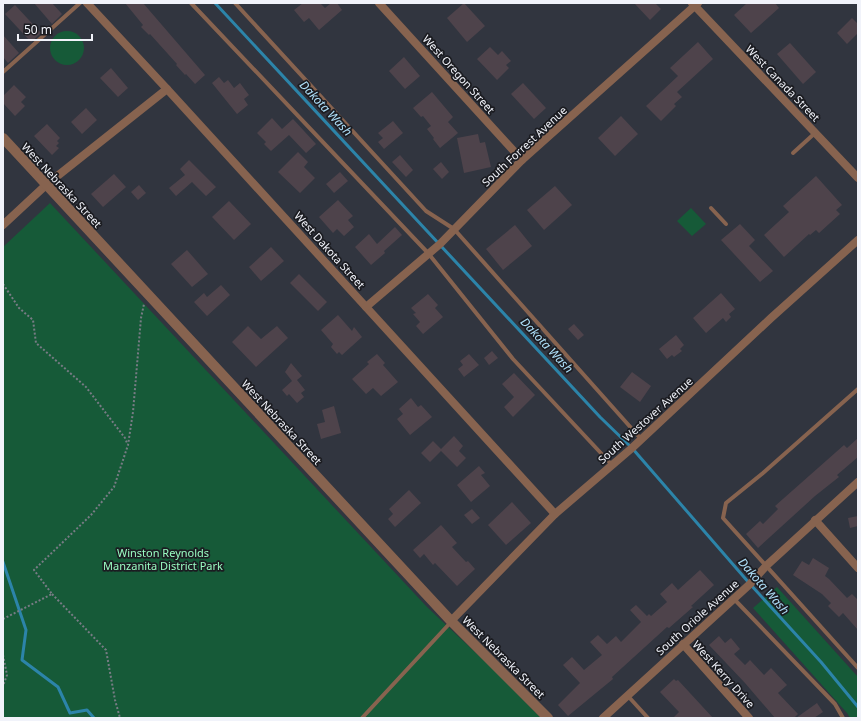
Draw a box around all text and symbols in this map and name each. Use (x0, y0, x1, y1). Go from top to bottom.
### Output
scale bar (18, 16, 92, 42)
text: 50 m (24, 21, 52, 38)
street label: West Oregon Street (420, 31, 498, 117)
street label: West Canada Street (743, 41, 823, 125)
water label: Dakota Wash (296, 77, 356, 139)
street label: South Forrest Avenue (478, 103, 570, 189)
street label: West Nebraska Street (19, 139, 105, 231)
street label: West Dakota Street (291, 208, 369, 292)
water label: Dakota Wash (517, 314, 577, 376)
street label: South Westover Avenue (594, 373, 696, 467)
street label: West Nebraska Street (239, 376, 325, 468)
park label: Winston Reynolds Manzanita District Park (103, 545, 223, 573)
water label: Dakota Wash (735, 554, 793, 618)
street label: South Oriole Avenue (652, 576, 742, 658)
street label: West Nebraska Street (459, 612, 549, 702)
street label: West Kerry Drive (690, 637, 758, 711)

